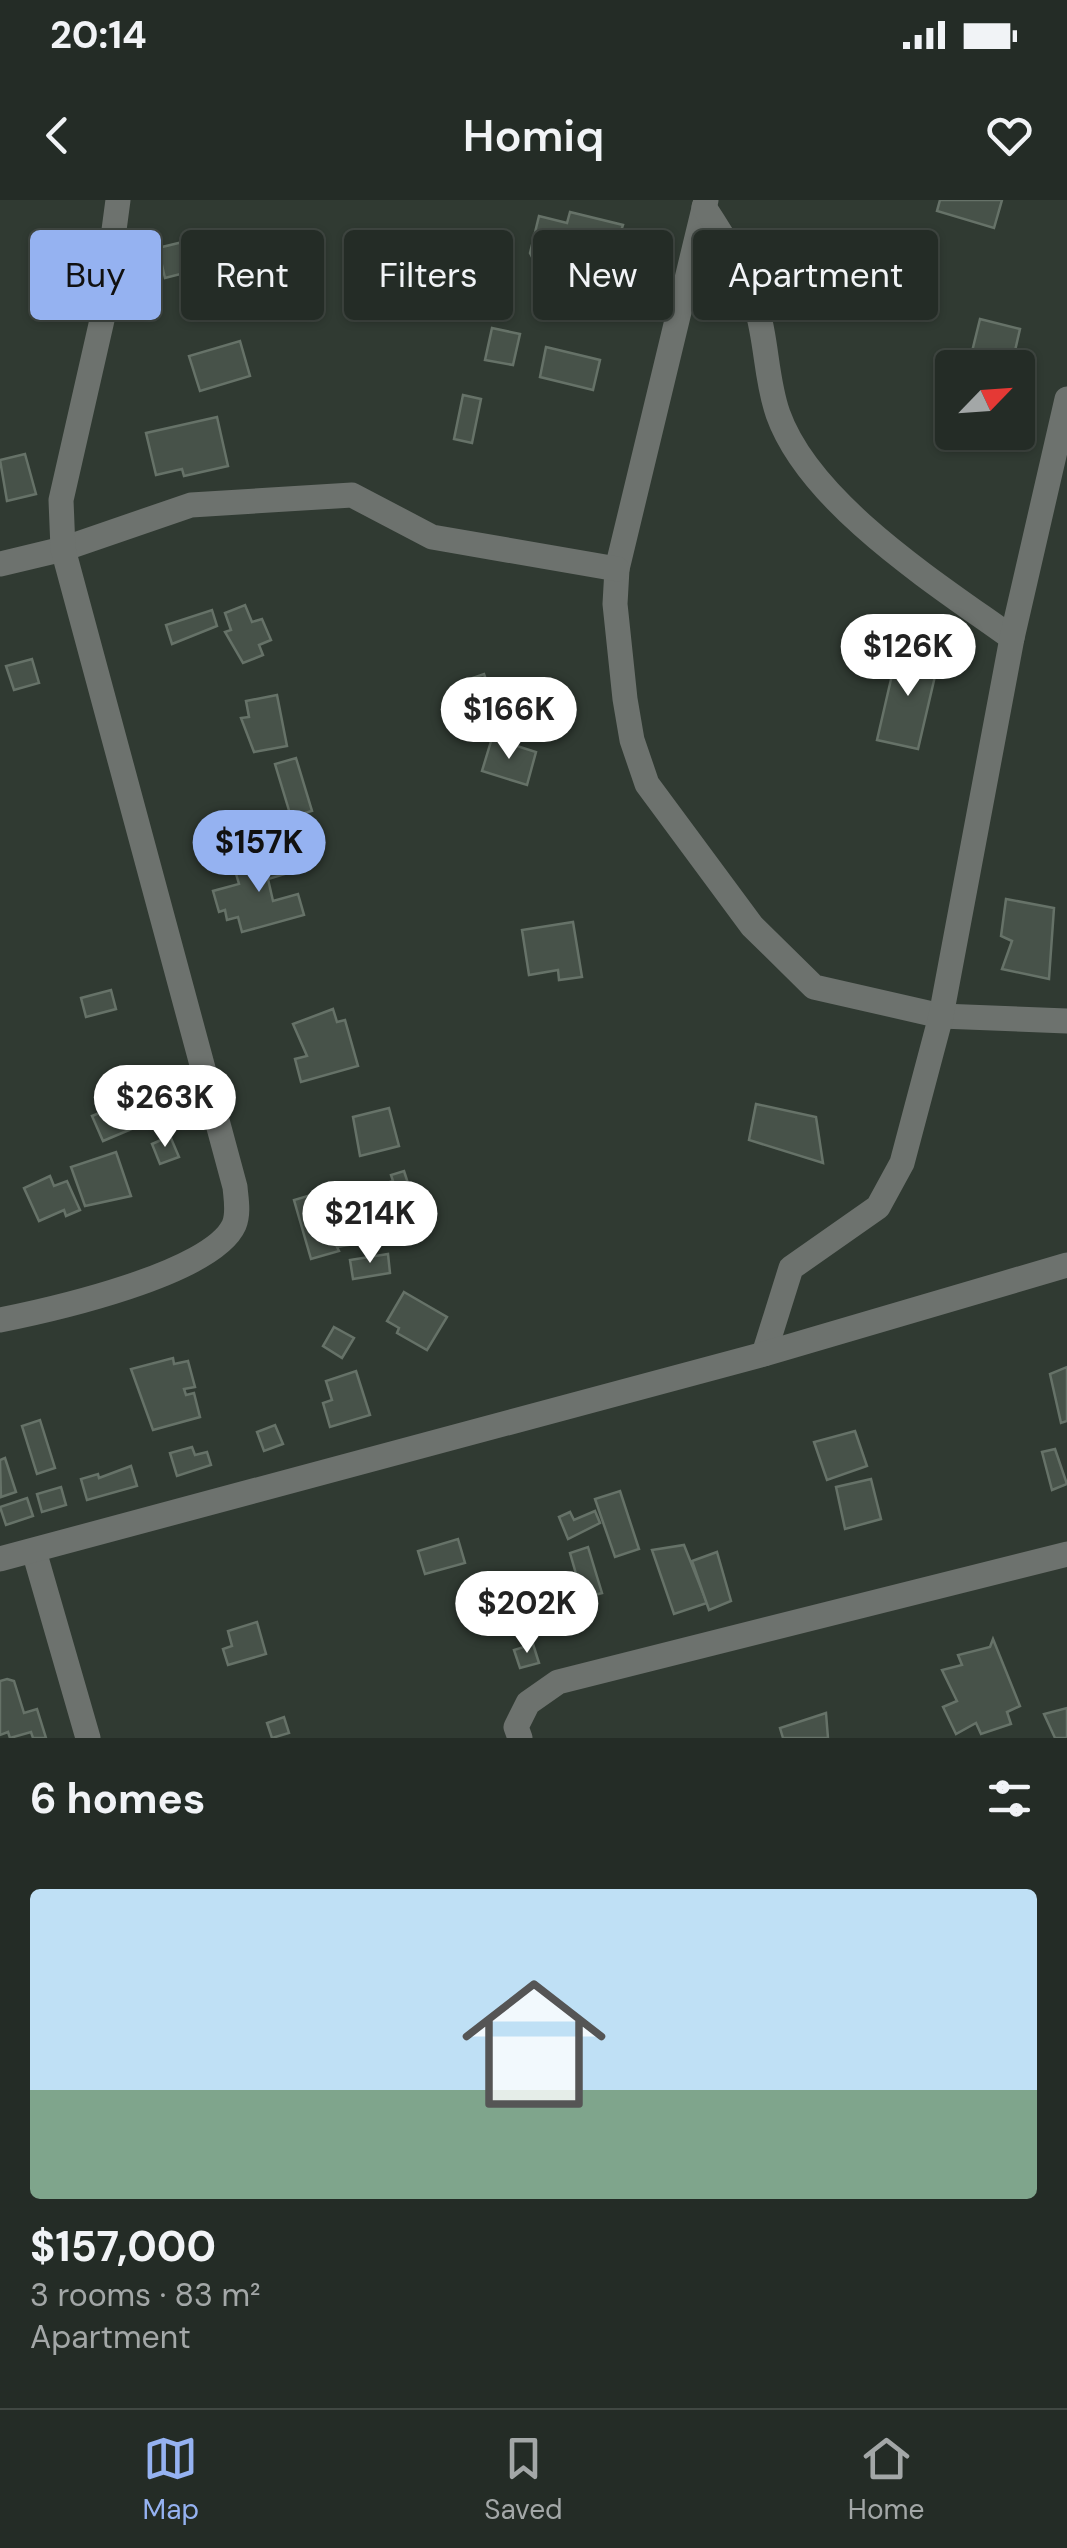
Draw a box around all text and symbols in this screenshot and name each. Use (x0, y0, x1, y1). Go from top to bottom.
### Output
text: 20:14 (50, 10, 147, 60)
text: Homiq (463, 106, 604, 165)
icon: back (30, 108, 85, 163)
icon: heart (982, 108, 1037, 163)
chip: Buy (30, 230, 161, 320)
chip: Rent (181, 230, 324, 320)
chip: Filters (344, 230, 513, 320)
chip: New (533, 230, 673, 320)
chip: Apartment (693, 230, 938, 320)
north arrow (935, 350, 1035, 450)
map controls (935, 350, 1035, 450)
pin: $126K (838, 614, 978, 699)
text: $126K (863, 625, 953, 667)
pin: $166K (439, 677, 579, 762)
text: $166K (463, 688, 555, 730)
pin: $157K (189, 810, 329, 895)
text: $157K (215, 821, 303, 863)
pin: $263K (95, 1065, 235, 1150)
text: $263K (116, 1076, 214, 1118)
pin: $214K (300, 1181, 440, 1266)
text: $214K (324, 1192, 416, 1234)
pin: $202K (457, 1571, 597, 1656)
text: $202K (477, 1582, 577, 1624)
text: 6 homes (30, 1771, 205, 1826)
icon: filters (982, 1771, 1037, 1826)
icon: home (444, 1954, 624, 2134)
text: $157,000 (30, 2219, 216, 2274)
text: 3 rooms · 83 m² (30, 2274, 261, 2316)
text: Apartment (30, 2316, 191, 2358)
tab: Map (143, 2431, 199, 2528)
tab: Saved (484, 2431, 563, 2528)
tab: Home (848, 2431, 924, 2528)

